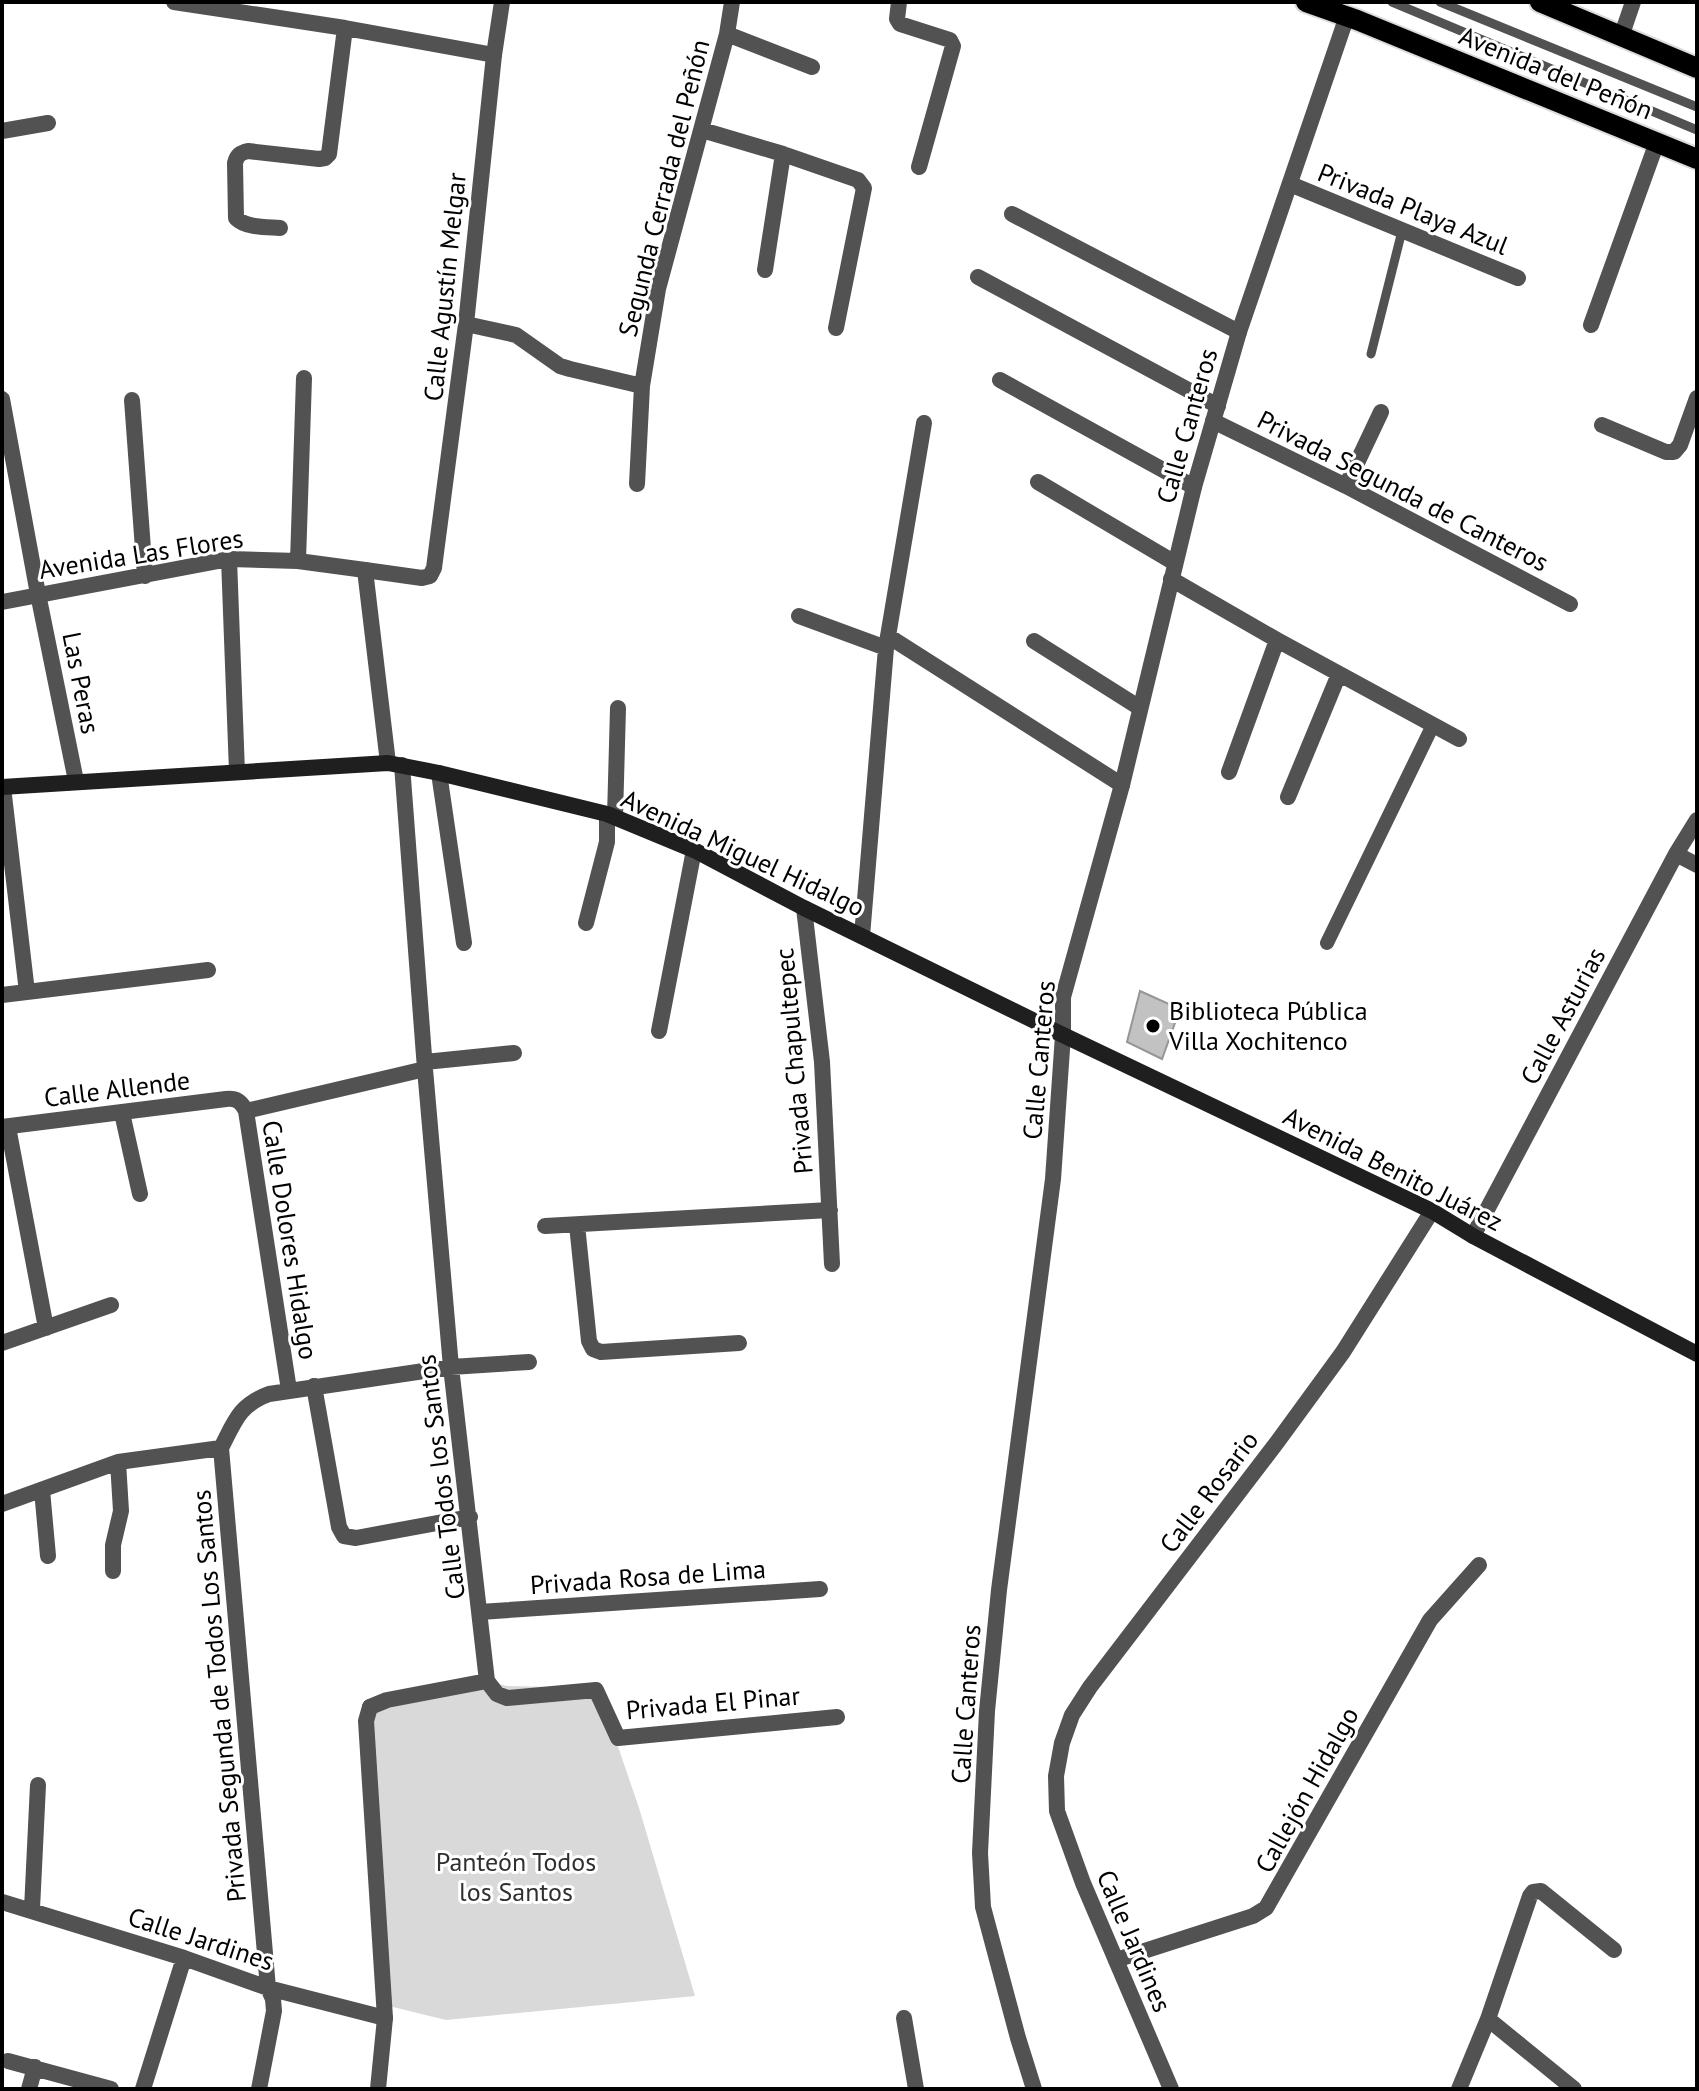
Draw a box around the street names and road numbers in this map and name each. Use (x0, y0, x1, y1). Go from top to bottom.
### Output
street label: Avenida del Peñón (1455, 19, 1658, 126)
street label: Segunda Cerrada del Peñón (611, 36, 716, 340)
street label: Privada Playa Azul (1313, 155, 1514, 262)
street label: Calle Agustín Melgar (416, 171, 473, 403)
street label: Calle Canteros (1149, 345, 1224, 507)
street label: Privada Segunda de Canteros (1252, 403, 1554, 578)
street label: Avenida Las Flores (36, 521, 245, 586)
street label: Las Peras (55, 629, 108, 737)
street label: Avenida Miguel Hidalgo (616, 782, 870, 923)
street label: Calle Asturias (1513, 942, 1612, 1090)
street label: Privada Chapultepec (767, 947, 820, 1175)
street label: Calle Canteros (1015, 979, 1062, 1141)
street label: Calle Allende (42, 1063, 192, 1114)
street label: Avenida Benito Juárez (1278, 1099, 1508, 1238)
street label: Calle Dolores Hidalgo (255, 1118, 326, 1362)
street label: Calle Todos los Santos (409, 1353, 472, 1601)
street label: Calle Rosario (1152, 1424, 1265, 1559)
street label: Privada Segunda de Todos Los Santos (184, 1489, 253, 1904)
street label: Privada Rosa de Lima (529, 1552, 767, 1601)
street label: Calle Canteros (943, 1623, 988, 1785)
street label: Privada El Pinar (625, 1678, 802, 1727)
street label: Callejón Hidalgo (1247, 1701, 1366, 1878)
street label: Calle Jardines (1090, 1865, 1179, 2017)
street label: Calle Jardines (124, 1899, 278, 1978)

